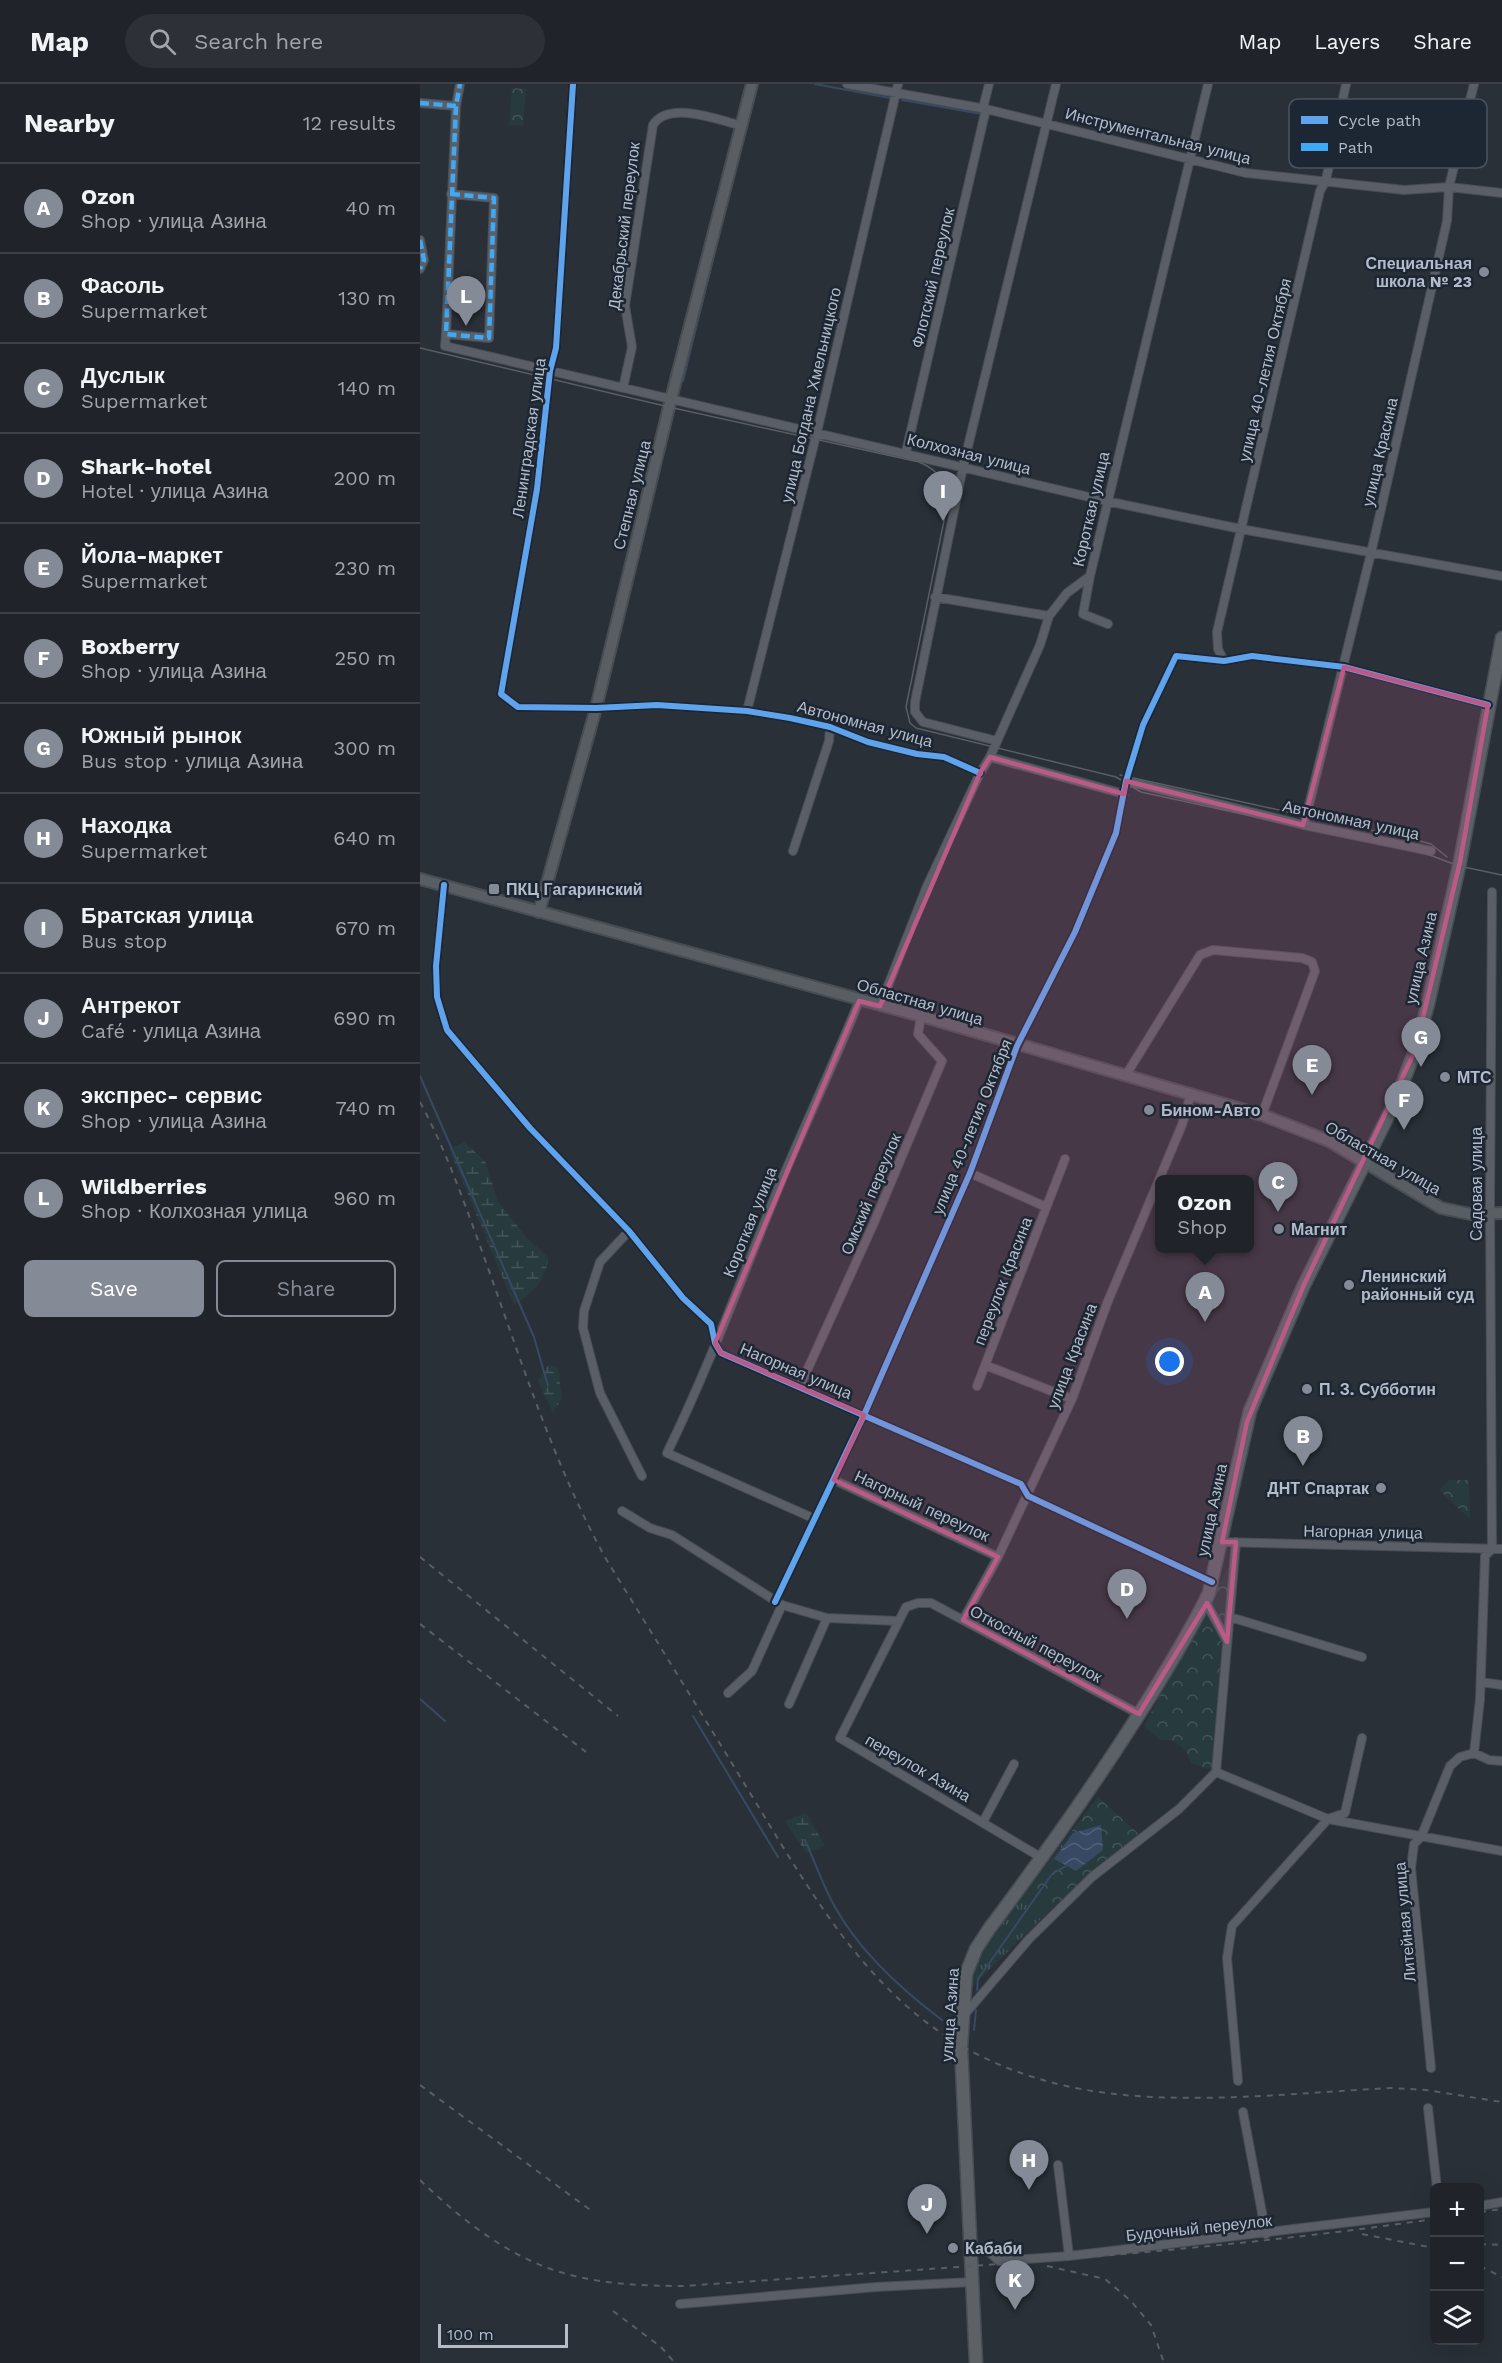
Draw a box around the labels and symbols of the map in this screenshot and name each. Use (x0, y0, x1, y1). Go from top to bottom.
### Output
legend (1289, 99, 1487, 168)
street label: Инструментальная улица (1063, 104, 1253, 168)
text: Cycle path (1338, 111, 1421, 130)
text: Path (1338, 138, 1373, 157)
street label: Декабрьский переулок (604, 140, 644, 311)
street label: Флотский переулок (908, 205, 959, 350)
place label: Специальная школа № 23 (1365, 254, 1472, 291)
marker: Специальная школа № 23 (1477, 265, 1491, 279)
pin: L (446, 276, 486, 326)
street label: улица 40-летия Октября (1235, 276, 1295, 464)
street label: улица Богдана Хмельницкого (777, 285, 845, 505)
street label: Ленинградская улица (508, 357, 550, 519)
street label: улица Красина (1358, 396, 1402, 508)
street label: Колхозная улица (905, 429, 1033, 479)
street label: Степная улица (609, 438, 655, 552)
street label: Короткая улица (1069, 450, 1113, 568)
pin: I (924, 472, 962, 521)
street label: Автономная улица (795, 697, 935, 751)
street label: Автономная улица (1281, 796, 1421, 844)
place label: ПКЦ Гагаринский (506, 880, 643, 899)
marker: ПКЦ Гагаринский (487, 882, 501, 896)
street label: улица Азина (1401, 910, 1441, 1006)
street label: Областная улица (855, 975, 985, 1029)
pin: G (1402, 1018, 1440, 1067)
street label: улица 40-летия Октября (928, 1036, 1016, 1218)
pin: E (1292, 1046, 1332, 1095)
place label: МТС (1457, 1068, 1492, 1087)
marker: МТС (1438, 1070, 1452, 1084)
pin: F (1384, 1080, 1424, 1130)
place label: Бином-Авто (1161, 1101, 1261, 1120)
marker: Бином-Авто (1142, 1103, 1156, 1117)
street label: Областная улица (1322, 1117, 1444, 1199)
street label: Садовая улица (1467, 1127, 1486, 1241)
street label: Омский переулок (837, 1130, 906, 1258)
pin: C (1258, 1162, 1298, 1212)
street label: Короткая улица (719, 1164, 781, 1280)
street label: переулок Красина (970, 1214, 1036, 1348)
place label: Магнит (1291, 1220, 1348, 1239)
marker: Магнит (1272, 1222, 1286, 1236)
place label: Ленинский районный суд (1361, 1267, 1474, 1304)
pin: A (1186, 1272, 1224, 1322)
marker: Ленинский районный суд (1342, 1278, 1356, 1292)
street label: улица Красина (1043, 1301, 1101, 1411)
street label: Нагорная улица (737, 1339, 855, 1403)
your location (1155, 1347, 1184, 1376)
place label: П. З. Субботин (1319, 1380, 1436, 1399)
marker: П. З. Субботин (1300, 1382, 1314, 1396)
pin: B (1284, 1416, 1322, 1466)
street label: улица Азина (1193, 1462, 1231, 1558)
street label: Нагорный переулок (851, 1466, 993, 1546)
place label: ДНТ Спартак (1267, 1479, 1370, 1498)
marker: ДНТ Спартак (1374, 1481, 1388, 1495)
street label: Нагорная улица (1303, 1521, 1423, 1543)
pin: D (1108, 1570, 1146, 1619)
street label: Откосный переулок (967, 1601, 1106, 1687)
street label: переулок Азина (862, 1730, 974, 1806)
street label: Литейная улица (1390, 1861, 1420, 1983)
street label: улица Азина (937, 1967, 963, 2063)
pin: H (1010, 2140, 1048, 2190)
pin: J (908, 2184, 946, 2234)
street label: Будочный переулок (1125, 2211, 1274, 2245)
place label: Кабаби (965, 2239, 1022, 2258)
marker: Кабаби (946, 2241, 960, 2255)
pin: K (996, 2260, 1034, 2310)
scale bar (438, 2321, 568, 2348)

